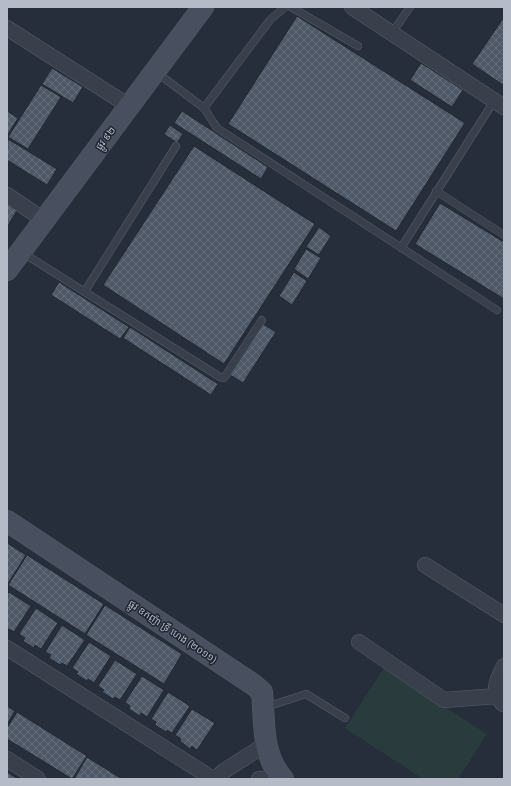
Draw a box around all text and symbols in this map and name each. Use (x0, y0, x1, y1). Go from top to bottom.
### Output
street label: ផ្លូវ ៩២ (93, 125, 121, 154)
street label: ផ្លូវ ឧកញ៉ា ទ្រី ហេង (២០១១) (124, 597, 219, 668)

